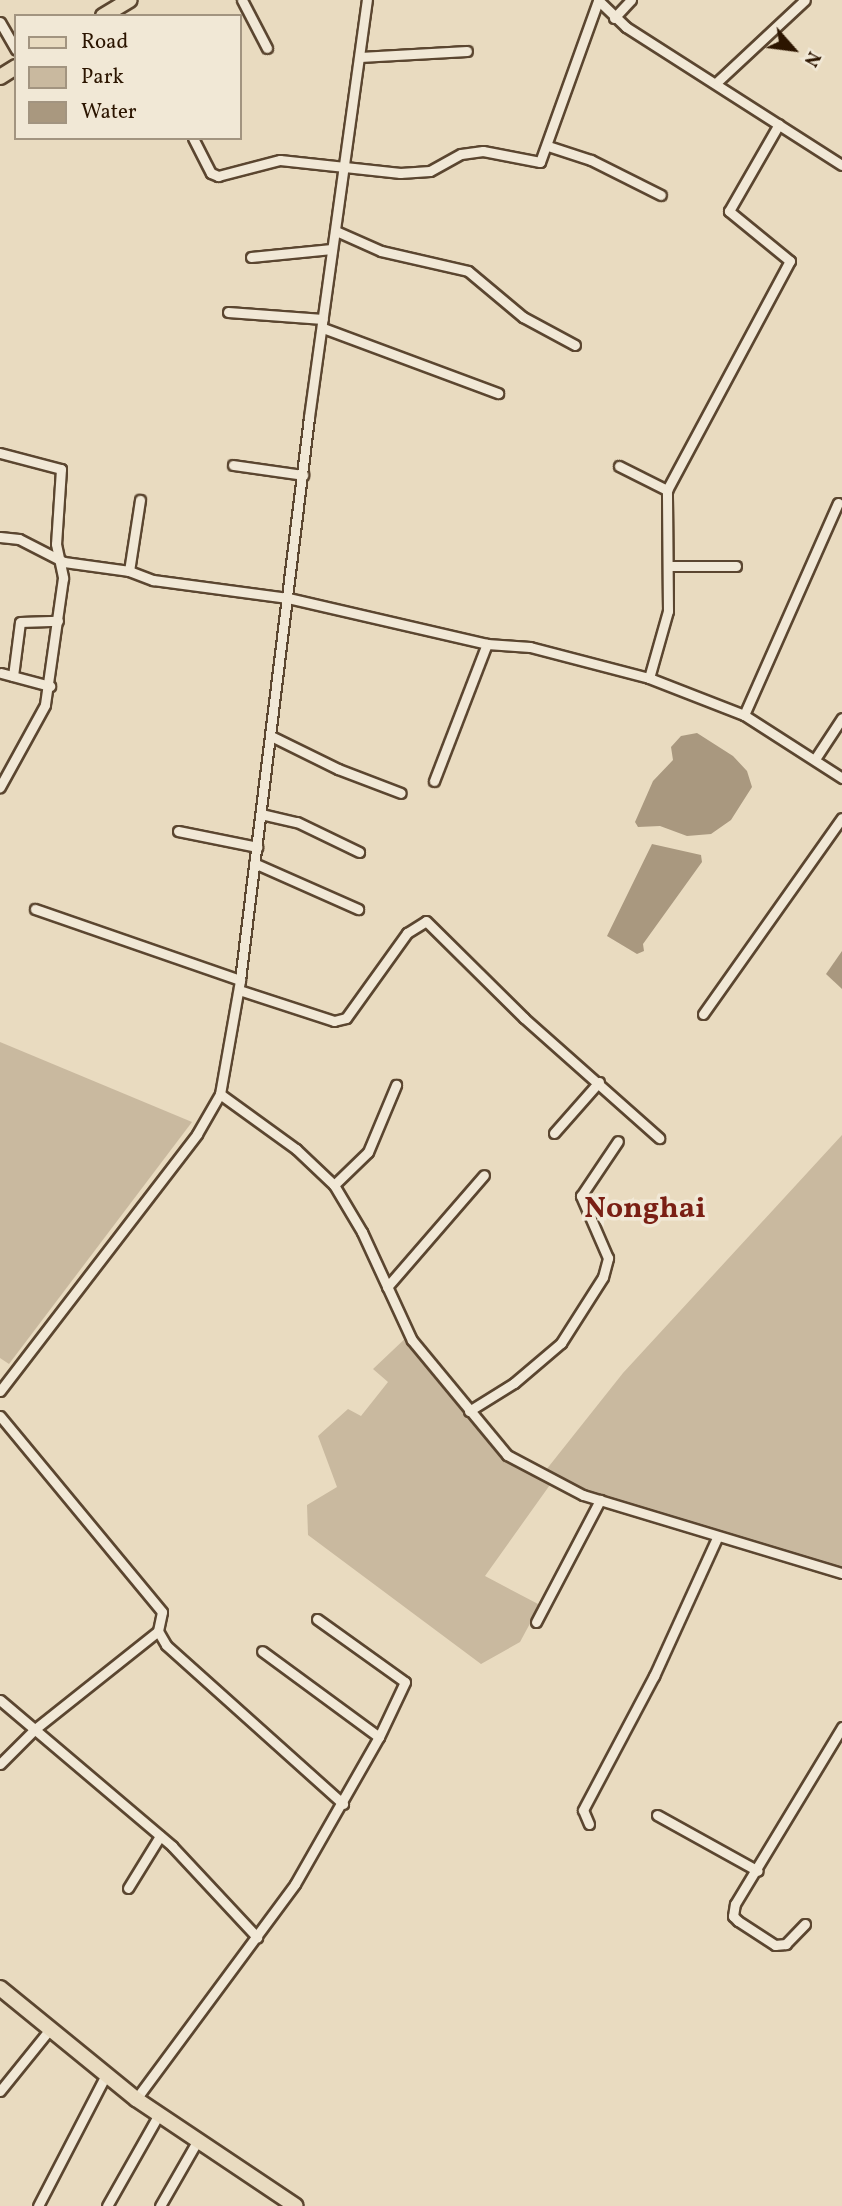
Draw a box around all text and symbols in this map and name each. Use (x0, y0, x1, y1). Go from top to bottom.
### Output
legend (14, 14, 242, 140)
north arrow (758, 14, 828, 84)
text: Road (81, 28, 128, 57)
text: N (797, 47, 826, 71)
text: Park (81, 63, 124, 92)
text: Water (81, 98, 137, 127)
district label: Nonghai (584, 1191, 706, 1227)

